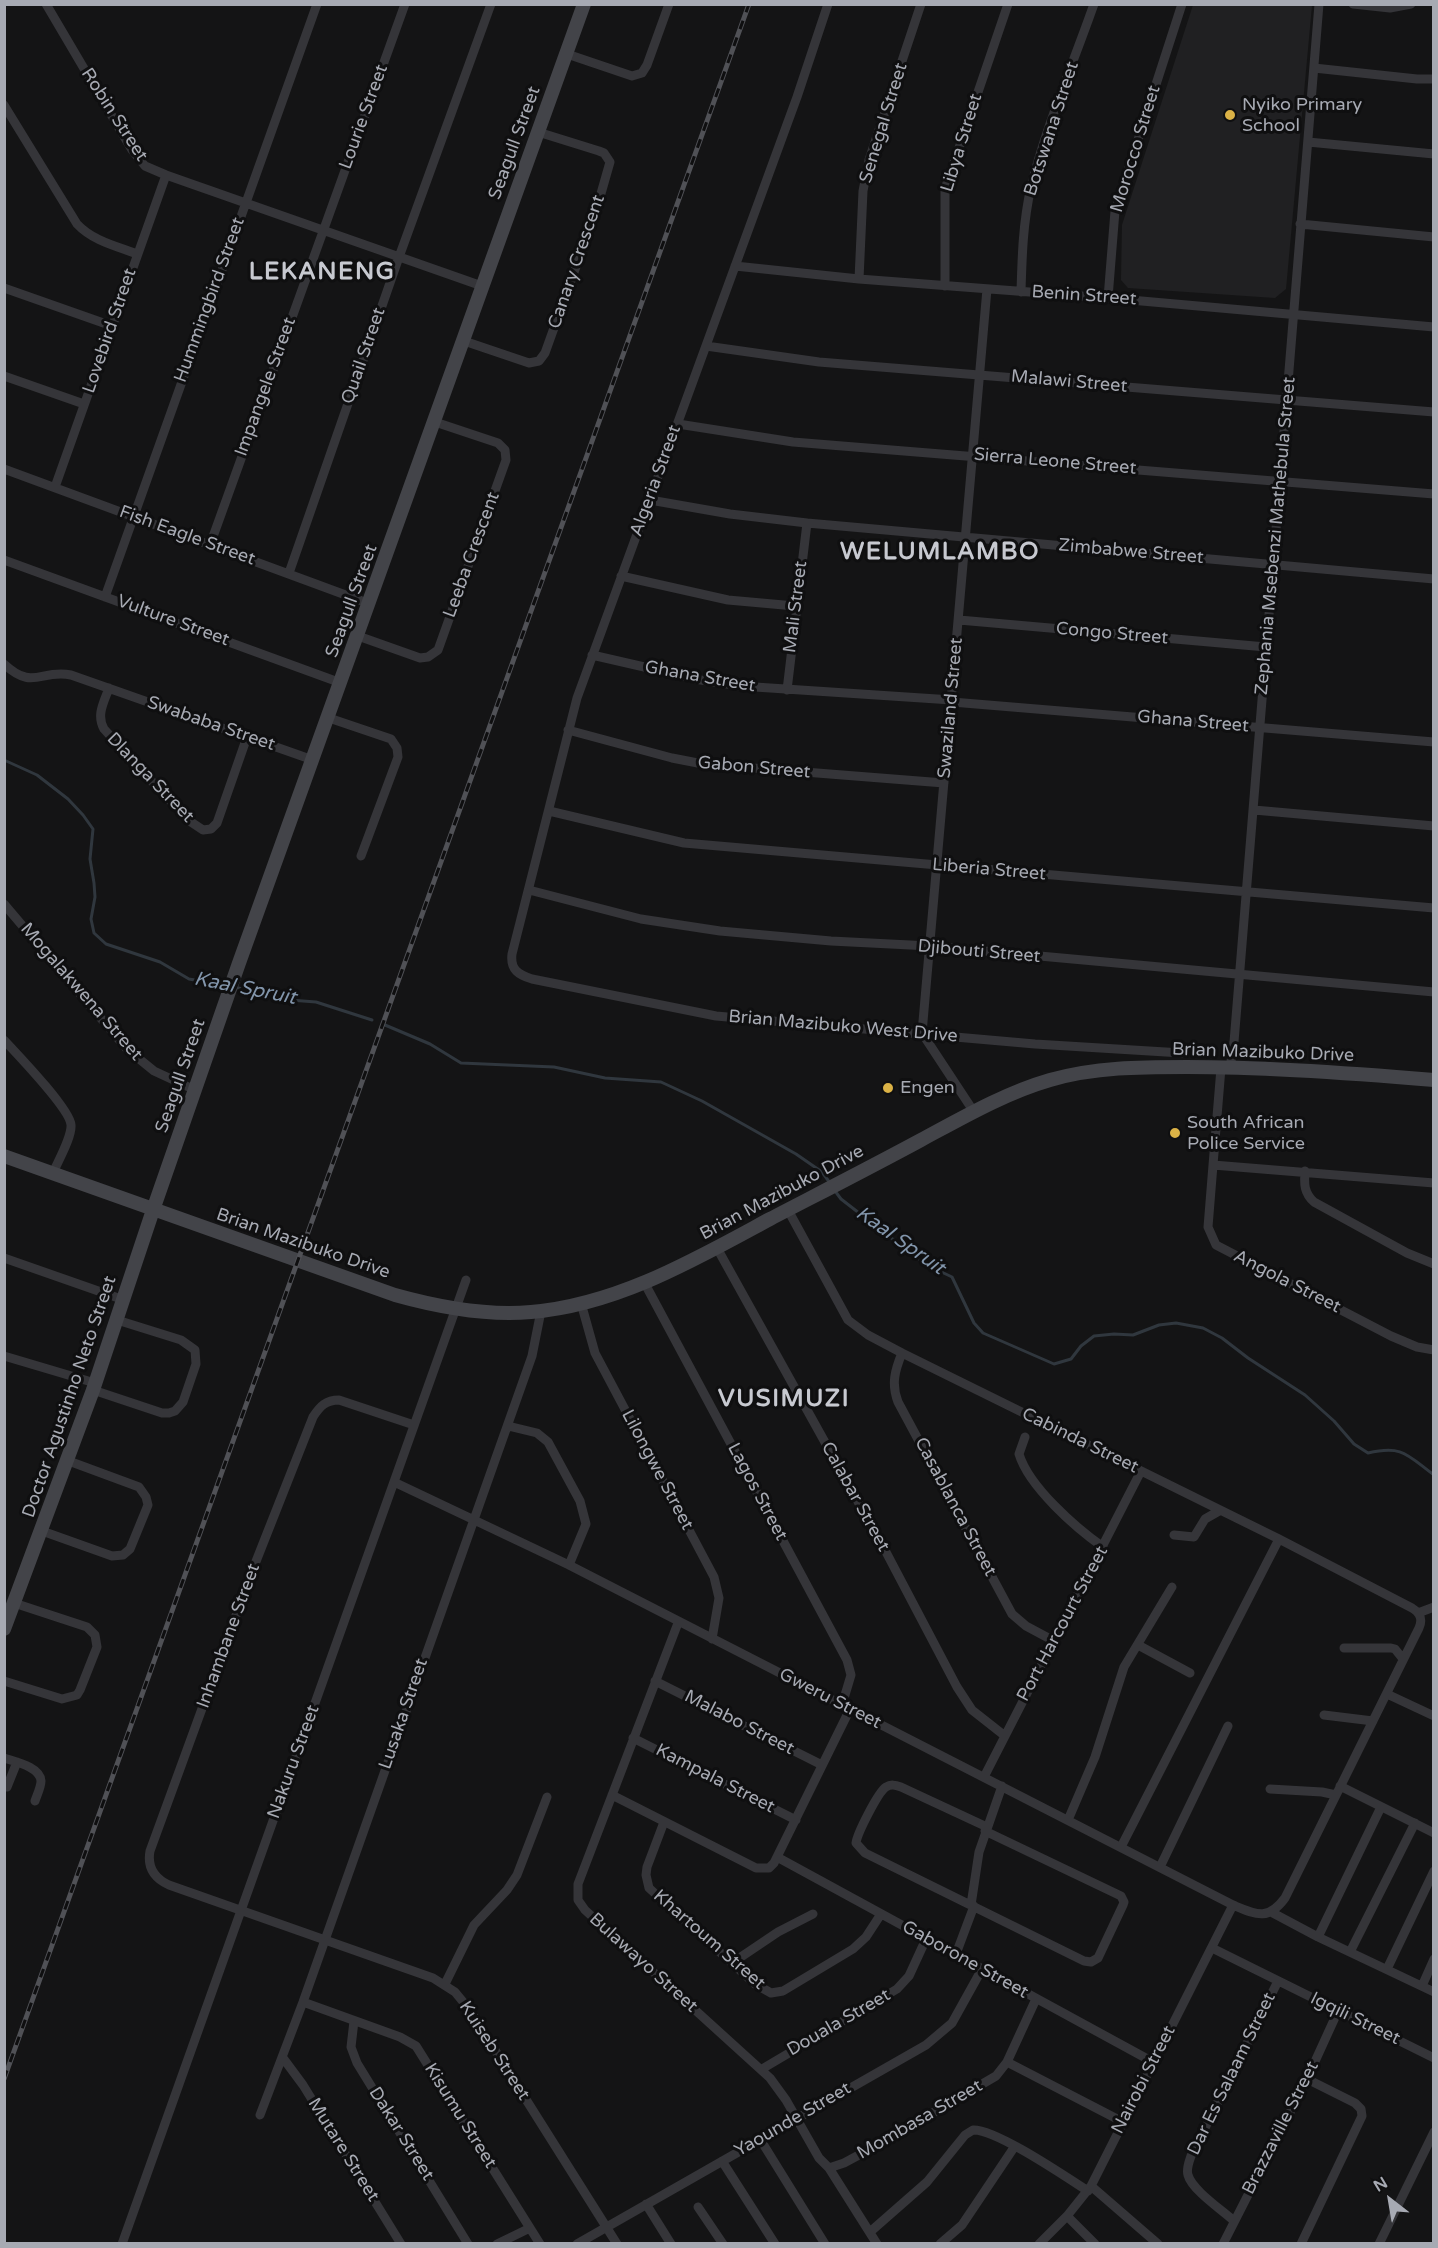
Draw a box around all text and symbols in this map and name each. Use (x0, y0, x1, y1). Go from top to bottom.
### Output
street label: Botswana Street (1020, 59, 1084, 199)
street label: Senegal Street (855, 60, 913, 186)
street label: Lourie Street (335, 62, 393, 172)
street label: Robin Street (76, 64, 152, 166)
street label: Seagull Street (485, 83, 545, 203)
street label: Morocco Street (1106, 83, 1166, 215)
street label: Libya Street (937, 91, 987, 195)
place label: Nyiko Primary School (1242, 94, 1362, 136)
marker: Nyiko Primary School (1223, 108, 1237, 122)
street label: Canary Crescent (544, 192, 610, 332)
street label: Hummingbird Street (170, 214, 250, 386)
district label: LEKANENG (249, 259, 395, 287)
street label: Lovebird Street (79, 266, 141, 396)
street label: Benin Street (1031, 282, 1137, 310)
street label: Quail Street (337, 305, 391, 407)
street label: Impangele Street (231, 315, 301, 459)
street label: Malawi Street (1010, 366, 1128, 398)
street label: Zephania Msebenzi Mathebula Street (1251, 376, 1301, 696)
street label: Algeria Street (626, 422, 686, 540)
street label: Sierra Leone Street (973, 444, 1137, 480)
street label: Leeba Crescent (439, 489, 505, 621)
street label: Fish Eagle Street (116, 501, 258, 571)
street label: Zimbabwe Street (1058, 535, 1204, 569)
district label: WELUMLAMBO (840, 539, 1040, 567)
street label: Seagull Street (322, 541, 382, 661)
street label: Mali Street (780, 560, 812, 654)
street label: Vulture Street (114, 591, 232, 651)
street label: Congo Street (1055, 618, 1169, 650)
street label: Swaziland Street (934, 637, 968, 779)
street label: Ghana Street (643, 657, 757, 697)
street label: Swababa Street (144, 692, 278, 756)
street label: Ghana Street (1136, 706, 1250, 738)
street label: Dlanga Street (102, 729, 198, 827)
street label: Gabon Street (697, 752, 811, 784)
street label: Liberia Street (931, 854, 1047, 886)
street label: Mogalakwena Street (15, 919, 147, 1065)
street label: Djibouti Street (917, 936, 1041, 968)
water label: Kaal Spruit (192, 967, 298, 1011)
street label: Brian Mazibuko West Drive (727, 1006, 959, 1048)
street label: Seagull Street (151, 1016, 211, 1136)
street label: Brian Mazibuko Drive (1171, 1039, 1355, 1067)
place label: Engen (900, 1077, 955, 1099)
marker: Engen (881, 1081, 895, 1095)
place label: South African Police Service (1187, 1112, 1305, 1154)
marker: South African Police Service (1168, 1126, 1182, 1140)
street label: Brian Mazibuko Drive (696, 1141, 868, 1245)
water label: Kaal Spruit (851, 1202, 949, 1280)
street label: Brian Mazibuko Drive (213, 1204, 393, 1284)
street label: Angola Street (1230, 1246, 1344, 1318)
street label: Doctor Agustinho Neto Street (18, 1273, 122, 1521)
district label: VUSIMUZI (718, 1386, 850, 1414)
street label: Cabinda Street (1018, 1403, 1142, 1479)
street label: Lilongwe Street (616, 1406, 698, 1534)
street label: Casablanca Street (909, 1434, 1001, 1580)
street label: Lagos Street (722, 1439, 792, 1545)
street label: Calabar Street (816, 1439, 894, 1555)
street label: Port Harcourt Street (1013, 1543, 1113, 1705)
street label: Inhambane Street (193, 1561, 265, 1711)
street label: Lusaka Street (375, 1656, 433, 1772)
street label: Gweru Street (775, 1664, 885, 1734)
street label: Malabo Street (680, 1686, 798, 1760)
street label: Nakuru Street (263, 1702, 325, 1822)
street label: Kampala Street (652, 1740, 778, 1818)
street label: Khartoum Street (649, 1885, 769, 1995)
street label: Bulawayo Street (584, 1909, 702, 2017)
street label: Gaborone Street (898, 1916, 1032, 2004)
street label: Douala Street (783, 1985, 895, 2061)
street label: Igqili Street (1307, 1988, 1403, 2050)
street label: Dar Es Salaam Street (1183, 1989, 1281, 2159)
street label: Kuiseb Street (454, 1997, 534, 2105)
street label: Nairobi Street (1107, 2022, 1181, 2138)
street label: Brazzaville Street (1238, 2058, 1324, 2198)
street label: Kisumu Street (419, 2060, 501, 2172)
street label: Mombasa Street (854, 2075, 986, 2165)
street label: Yaounde Street (731, 2078, 855, 2162)
street label: Dakar Street (364, 2083, 438, 2185)
street label: Mutare Street (303, 2094, 383, 2206)
north arrow (1360, 2170, 1420, 2230)
text: N (1370, 2173, 1391, 2196)

